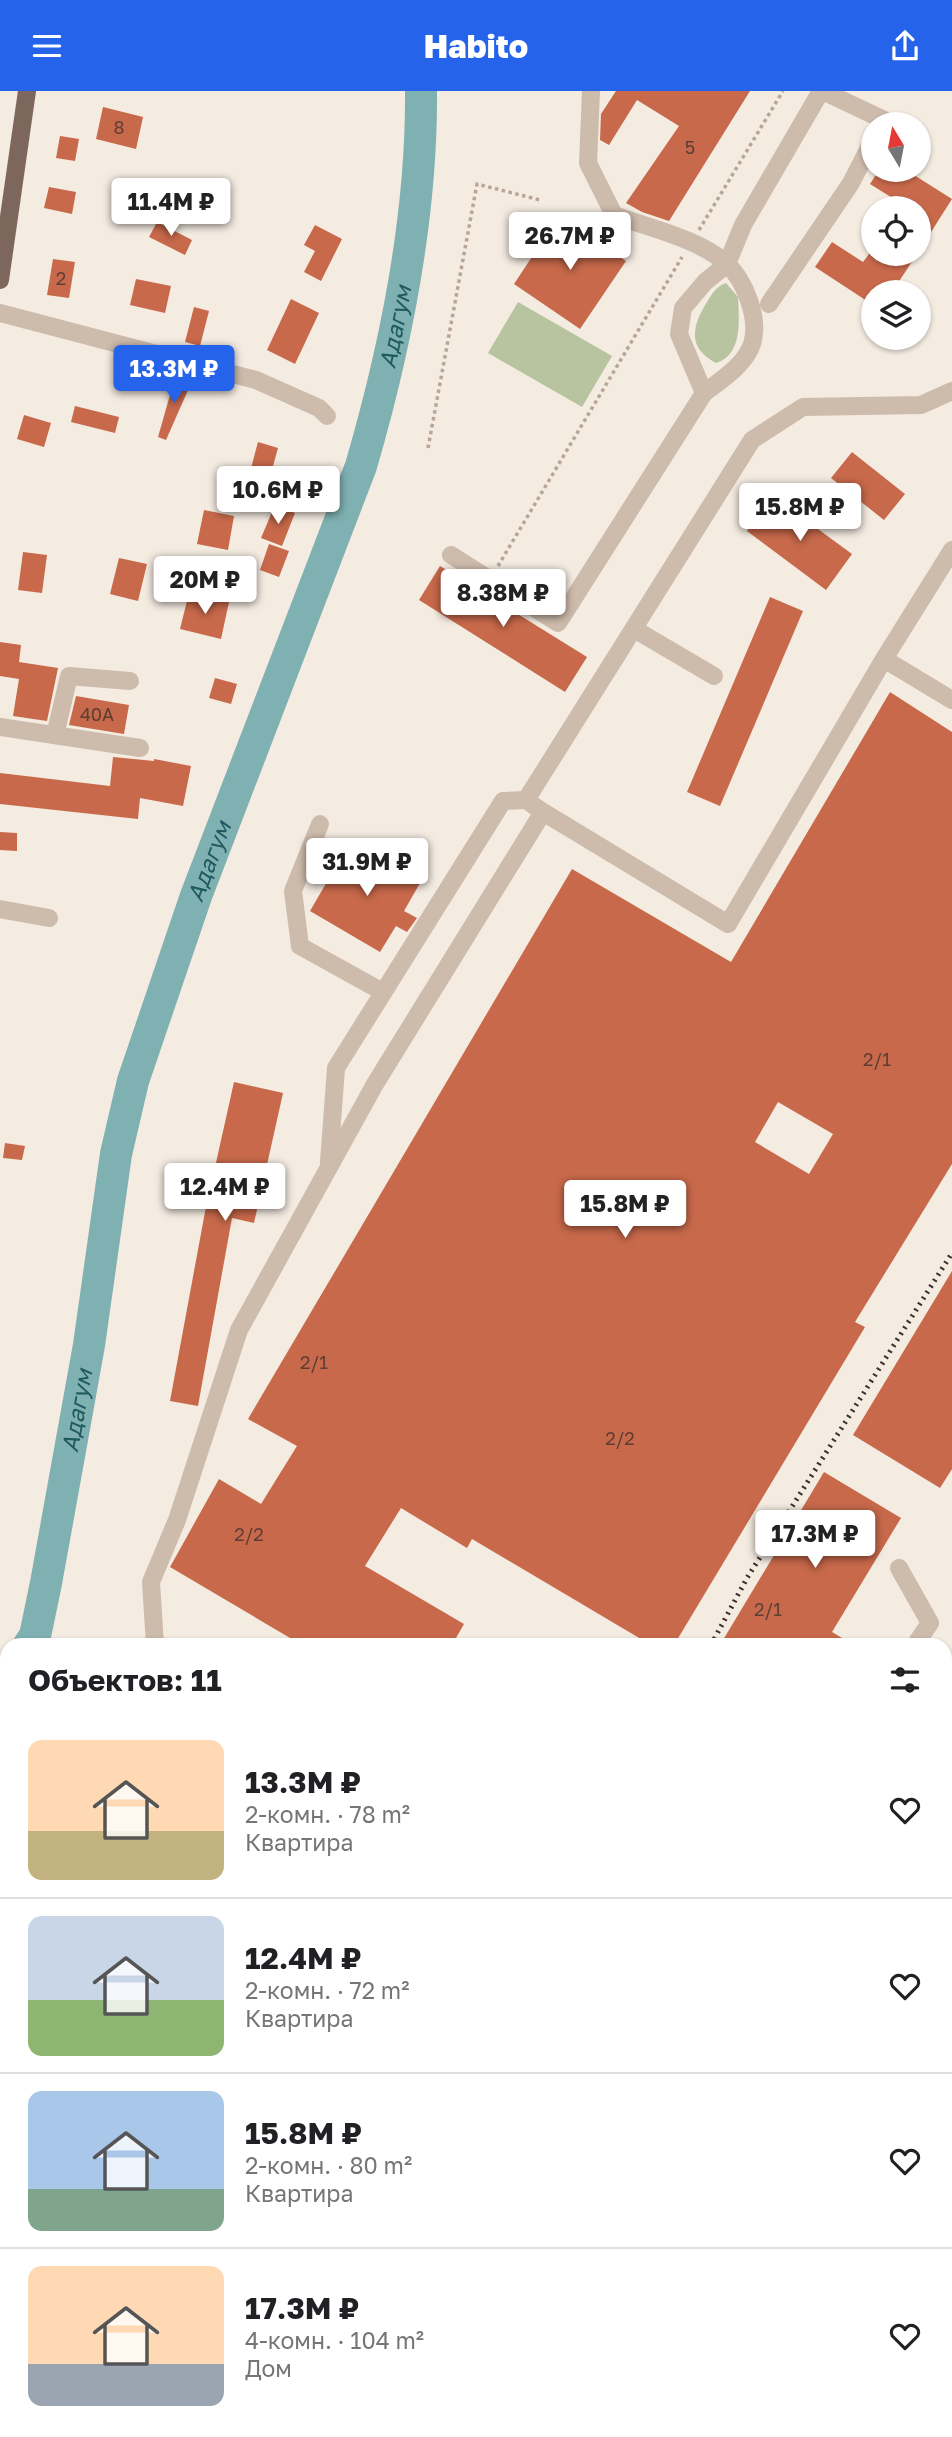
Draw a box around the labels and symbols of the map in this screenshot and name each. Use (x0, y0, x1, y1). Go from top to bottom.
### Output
north arrow (861, 112, 931, 182)
house number: 8 (114, 116, 124, 138)
house number: 5 (685, 136, 695, 158)
pin: 11.4M ₽ (106, 179, 236, 238)
pin: 26.7M ₽ (505, 213, 635, 272)
house number: 2 (56, 267, 66, 289)
water label: Адагум (372, 282, 417, 371)
pin: 13.3M ₽ (109, 345, 239, 405)
pin: 10.6M ₽ (213, 467, 343, 526)
pin: 15.8M ₽ (735, 483, 865, 543)
pin: 20M ₽ (156, 557, 254, 616)
pin: 8.38M ₽ (438, 569, 568, 629)
house number: 40А (80, 703, 114, 725)
water label: Адагум (180, 816, 237, 905)
pin: 31.9M ₽ (302, 839, 432, 898)
house number: 2/1 (863, 1048, 891, 1070)
pin: 12.4M ₽ (160, 1163, 290, 1223)
pin: 15.8M ₽ (560, 1181, 690, 1240)
house number: 2/1 (300, 1351, 328, 1373)
water label: Адагум (55, 1366, 98, 1454)
house number: 2/2 (605, 1427, 635, 1449)
pin: 17.3M ₽ (750, 1511, 880, 1570)
house number: 2/2 (234, 1523, 264, 1545)
house number: 2/1 (754, 1598, 782, 1620)

